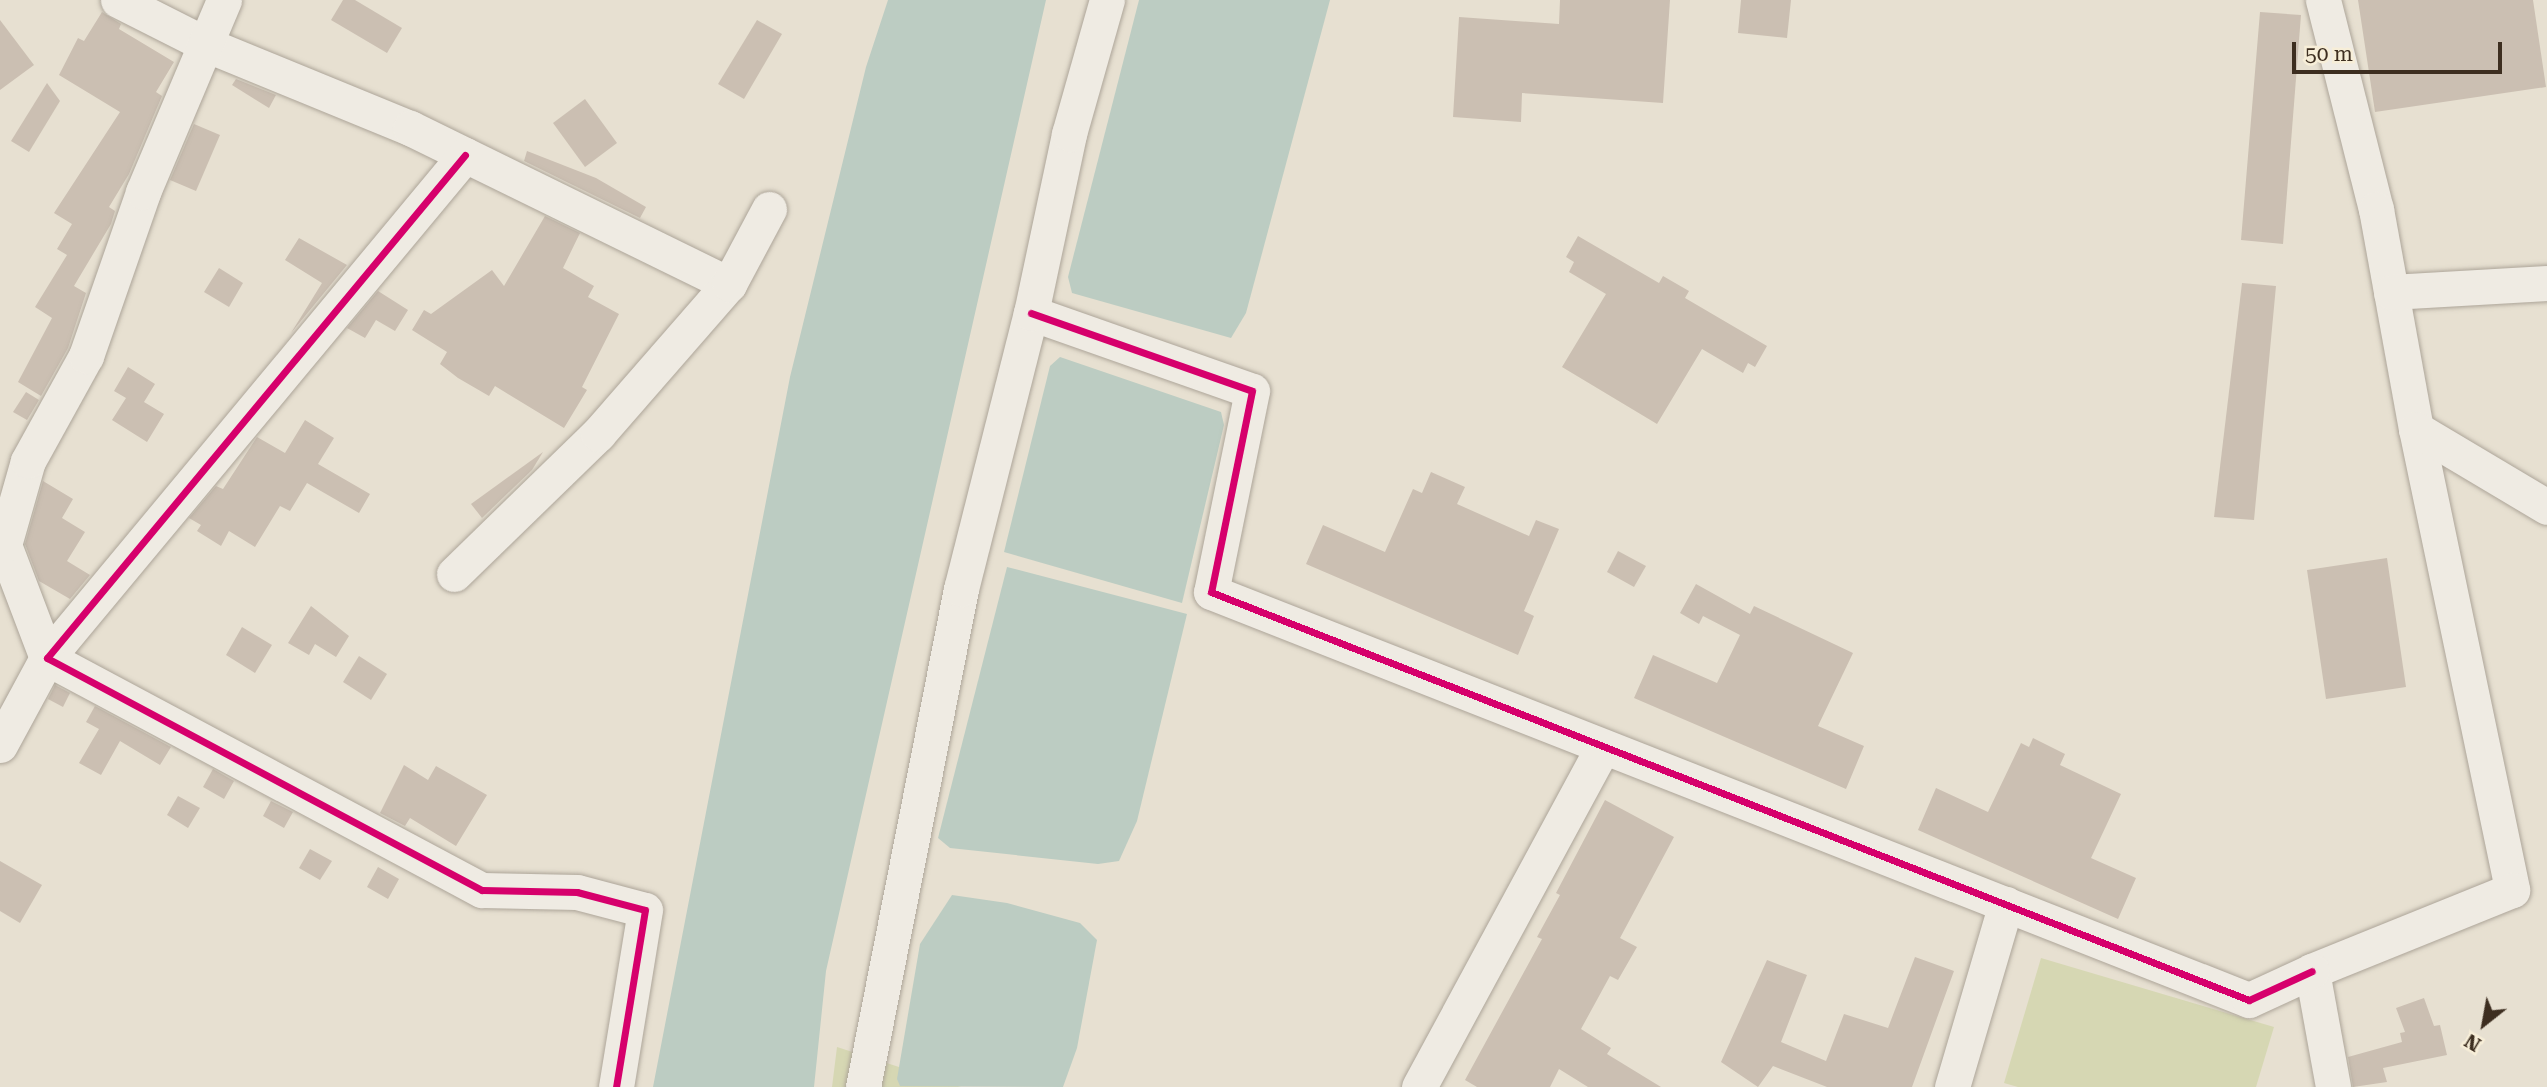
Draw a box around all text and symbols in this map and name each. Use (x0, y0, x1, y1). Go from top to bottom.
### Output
scale bar (2295, 28, 2505, 72)
text: 50 m (2305, 42, 2353, 66)
north arrow (2449, 989, 2519, 1059)
text: N (2461, 1029, 2485, 1056)

